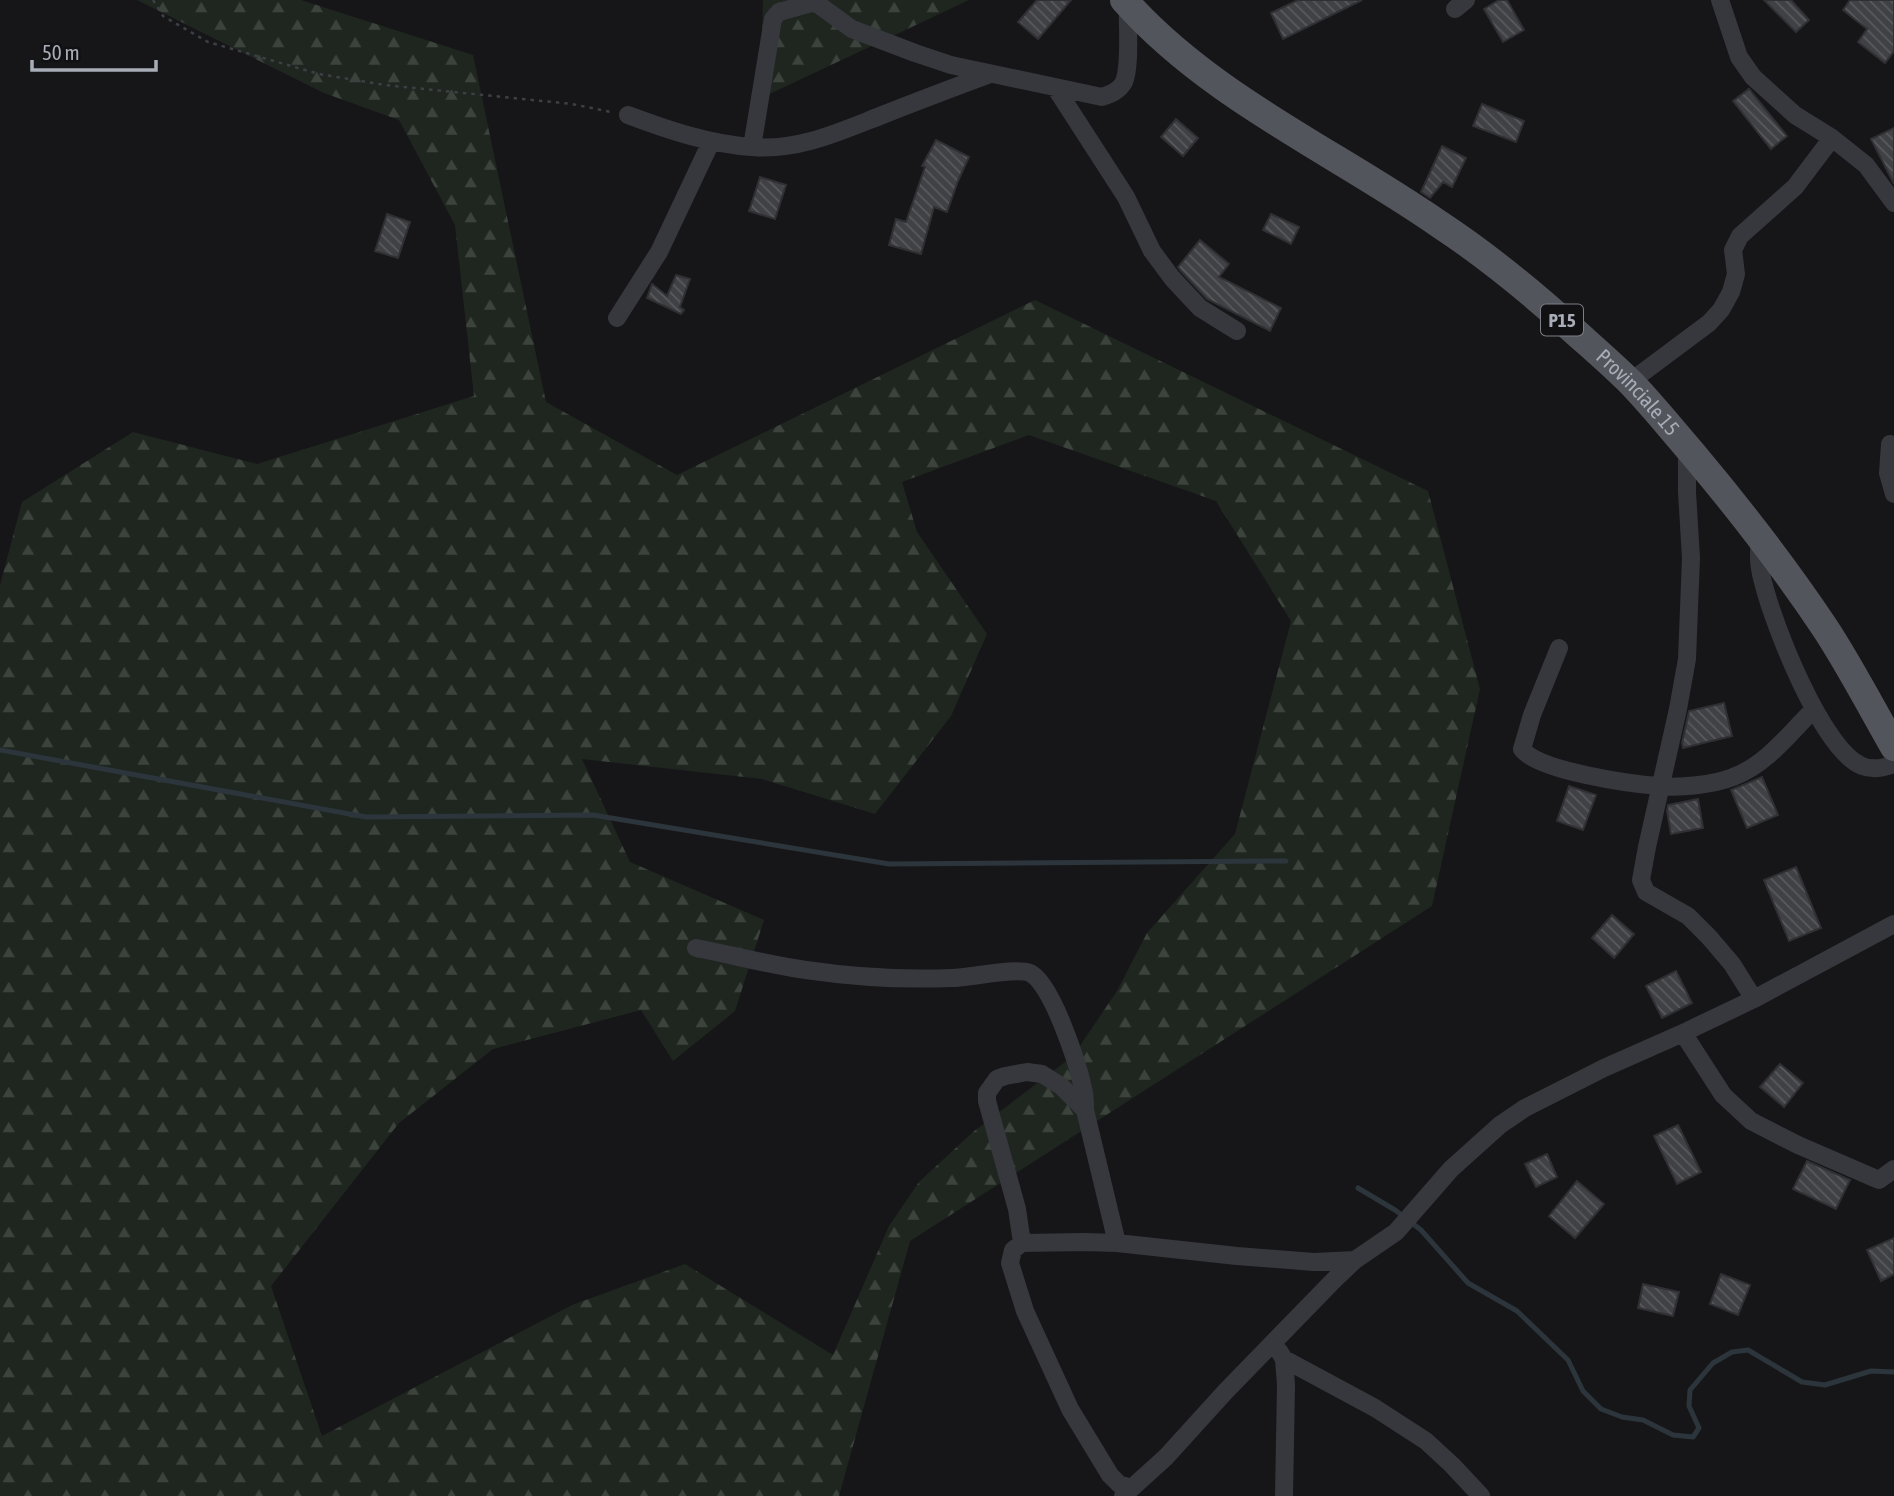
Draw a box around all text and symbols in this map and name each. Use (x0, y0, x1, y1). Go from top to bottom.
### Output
scale bar (32, 28, 156, 72)
text: 50 m (42, 40, 80, 64)
road number: P15 (1541, 304, 1583, 336)
street label: Provinciale 15 (1592, 344, 1685, 440)

